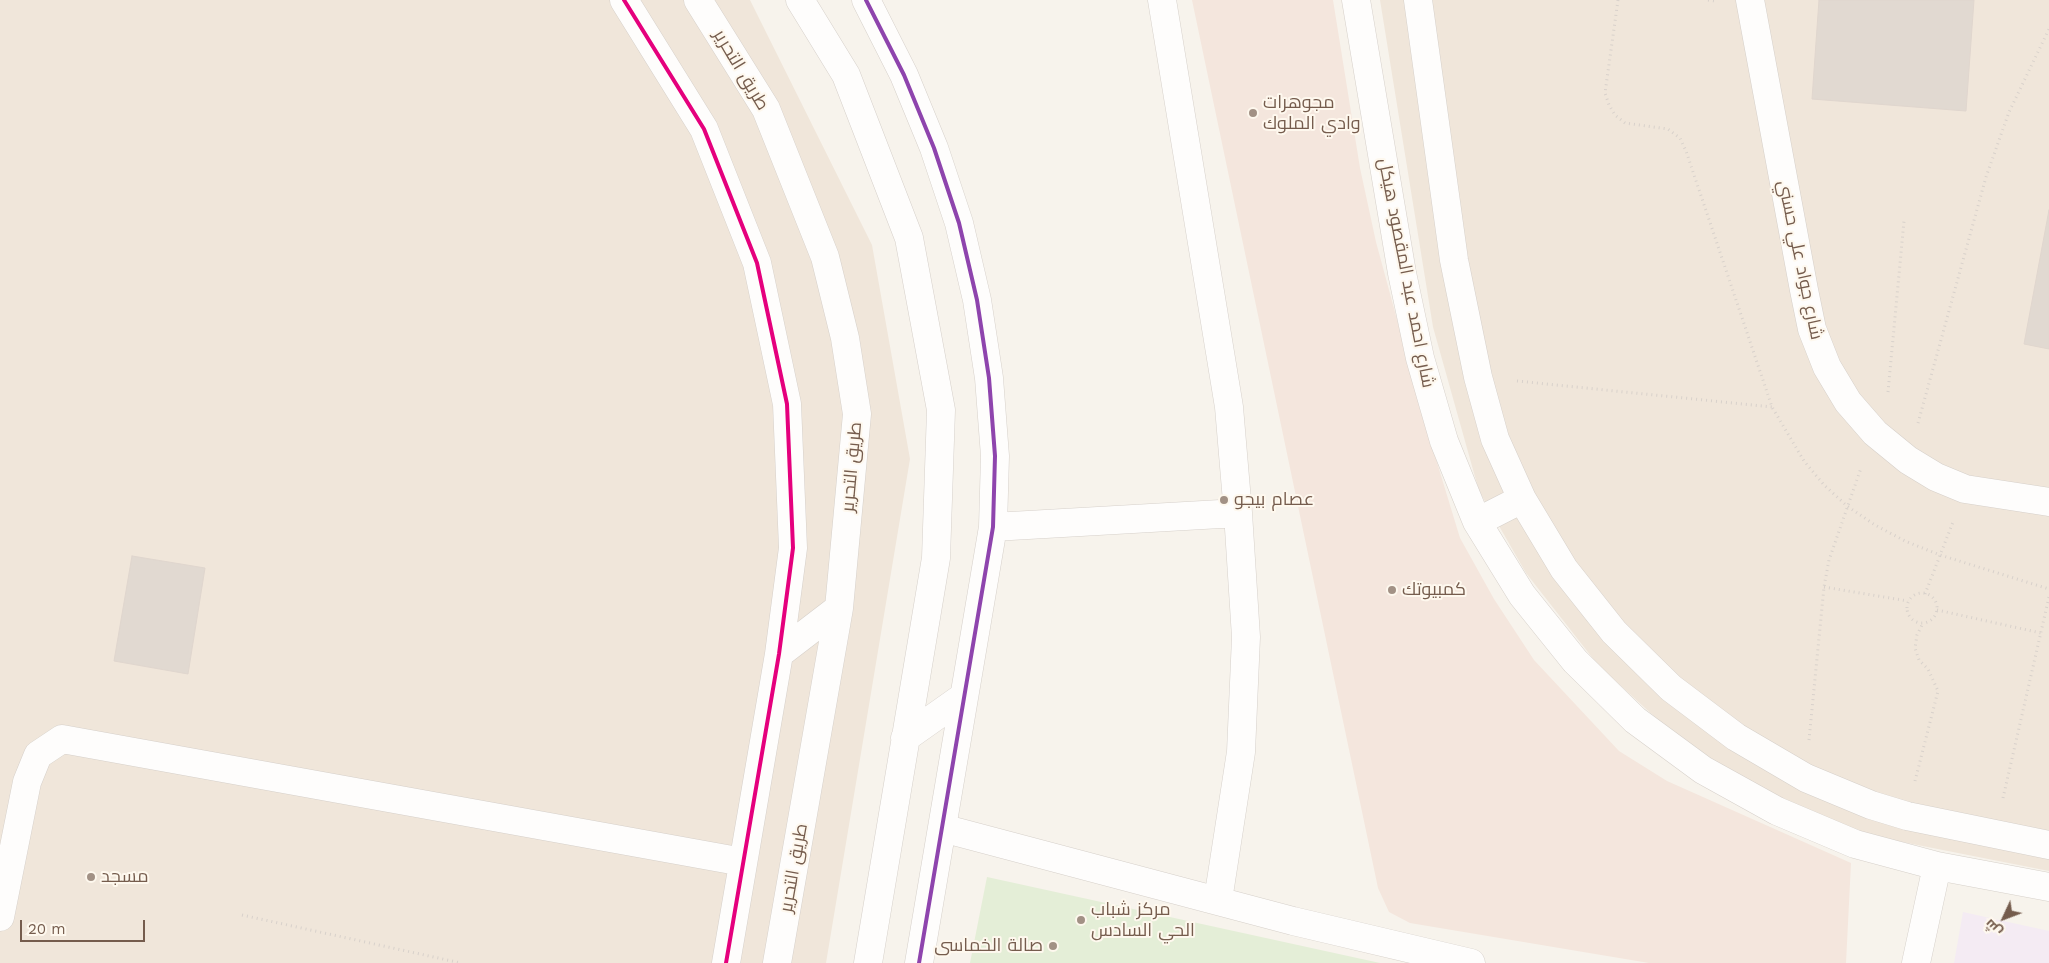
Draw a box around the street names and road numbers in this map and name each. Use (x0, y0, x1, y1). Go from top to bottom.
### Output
street label: طريق التحرير (709, 26, 773, 114)
street label: شارع احمد عبد المقصود هيكل (1373, 156, 1439, 390)
street label: شارع جواد علي حسني (1773, 178, 1827, 342)
street label: طريق التحرير (837, 421, 867, 513)
street label: طريق التحرير (776, 822, 812, 914)

